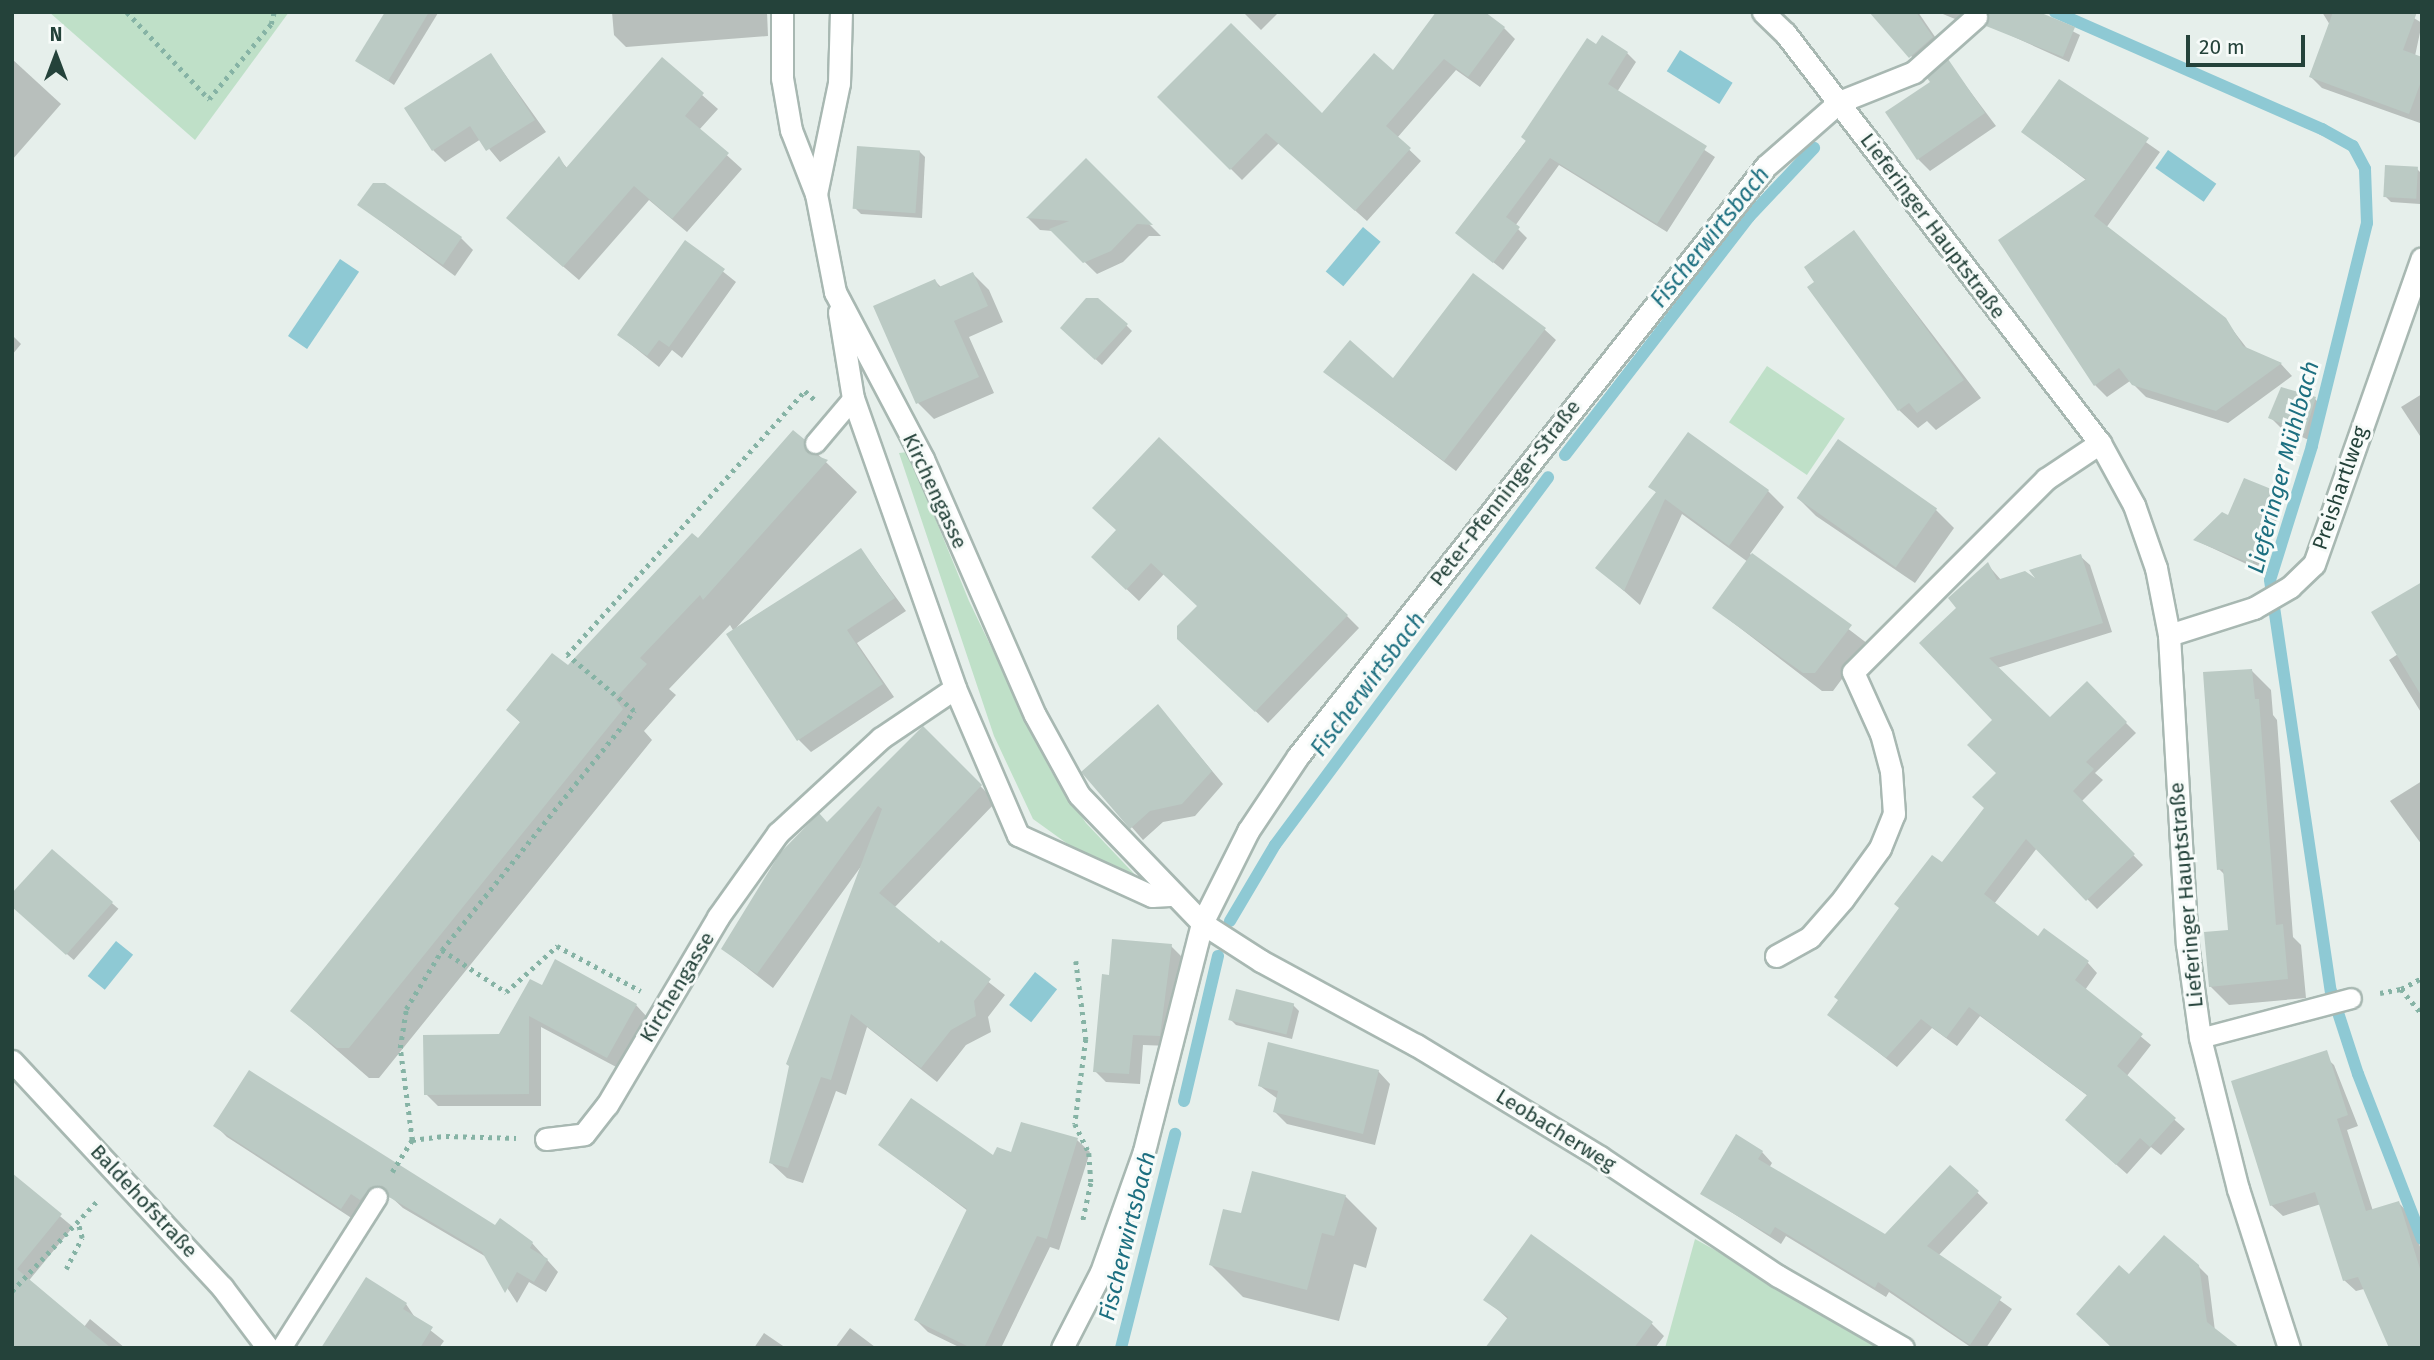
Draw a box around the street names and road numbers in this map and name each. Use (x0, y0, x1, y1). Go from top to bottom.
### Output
street label: Lieferinger Hauptstraße (1855, 128, 2011, 324)
street label: Peter-Pfenninger-Straße (1424, 395, 1586, 591)
street label: Preishartlweg (2307, 423, 2373, 553)
street label: Kirchengasse (897, 429, 973, 553)
street label: Lieferinger Hauptstraße (2164, 781, 2208, 1009)
street label: Kirchengasse (634, 927, 720, 1047)
street label: Leobacherweg (1491, 1083, 1621, 1177)
street label: Baldehofstraße (85, 1139, 203, 1263)

